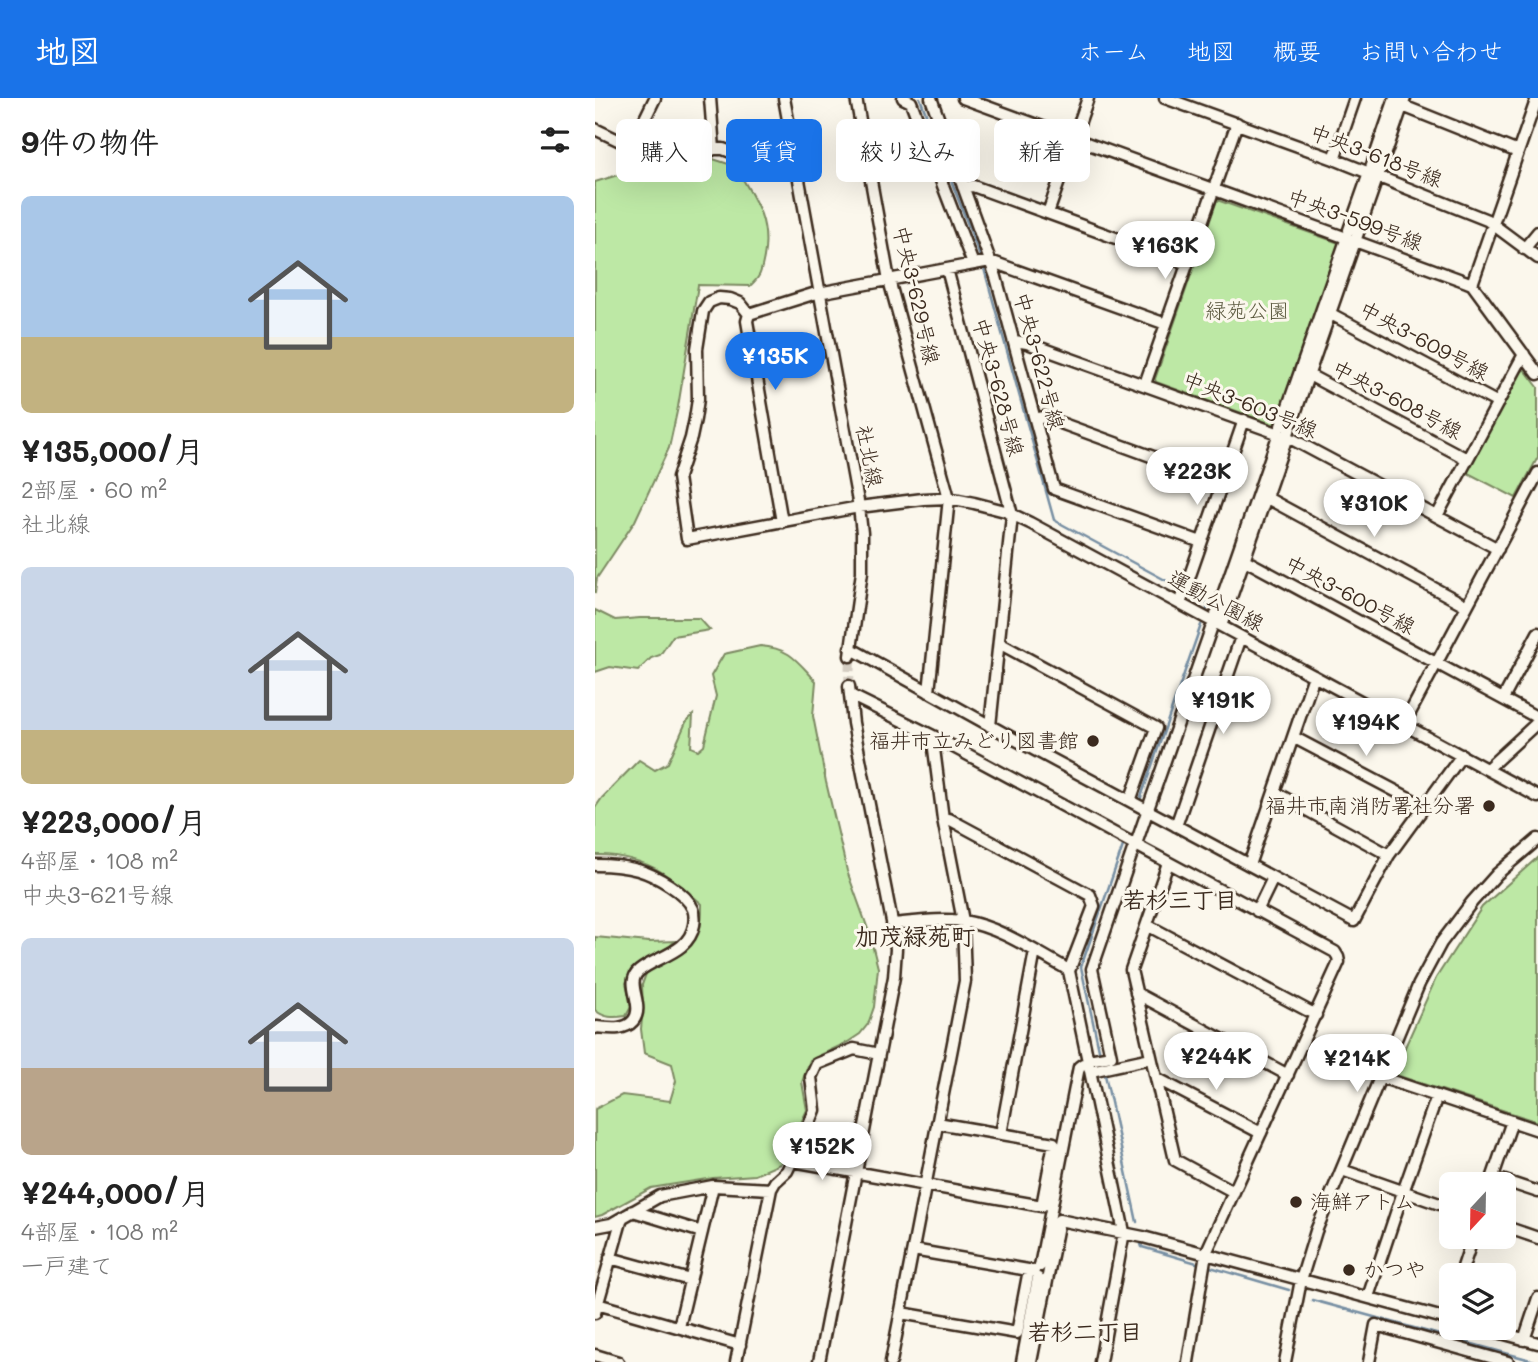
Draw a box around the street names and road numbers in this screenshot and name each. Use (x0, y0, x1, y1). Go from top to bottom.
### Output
street label: 中央3-618号線 (1306, 117, 1447, 192)
street label: 中央3-599号線 (1284, 182, 1427, 256)
street label: 中央3-629号線 (888, 222, 947, 367)
street label: 中央3-622号線 (1009, 289, 1072, 432)
street label: 中央3-609号線 (1355, 294, 1494, 385)
street label: 中央3-628号線 (968, 314, 1031, 459)
street label: 中央3-608号線 (1328, 353, 1467, 444)
street label: 中央3-603号線 (1179, 364, 1322, 443)
street label: 社北線 (851, 422, 890, 489)
street label: 中央3-600号線 (1281, 548, 1421, 639)
street label: 運動公園線 (1164, 563, 1269, 636)

